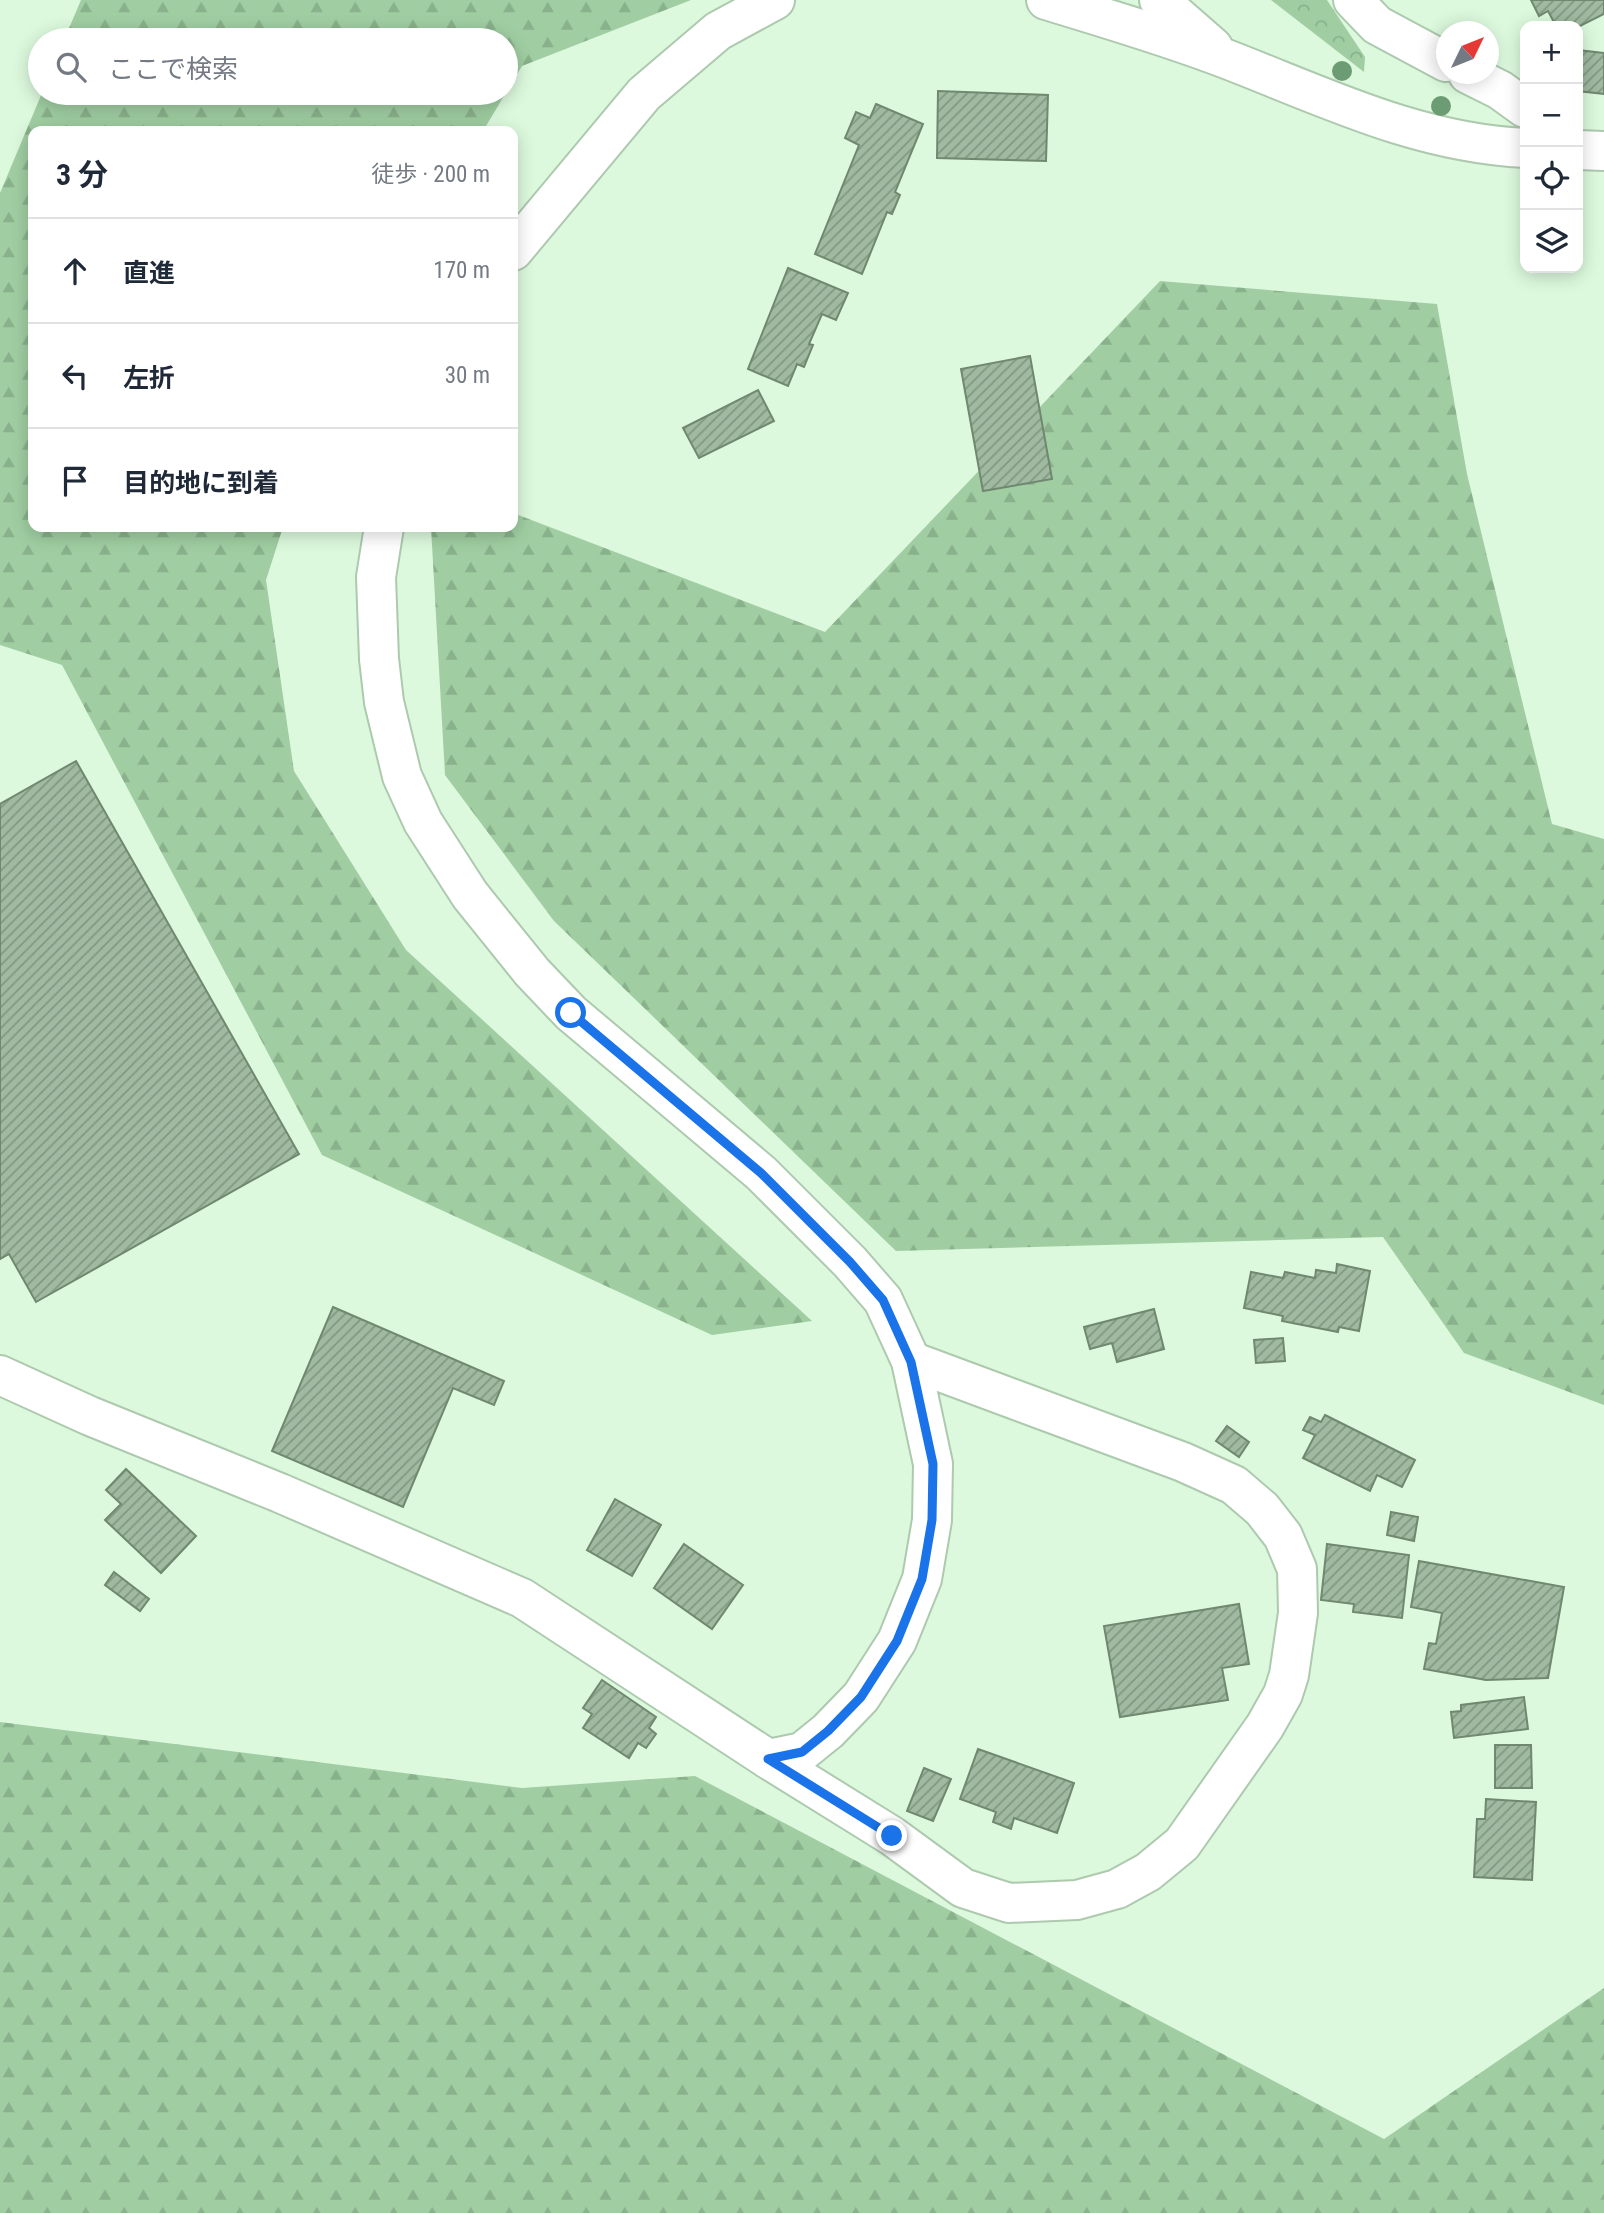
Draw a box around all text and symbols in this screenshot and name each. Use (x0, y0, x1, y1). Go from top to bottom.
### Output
north arrow (1436, 21, 1499, 84)
map controls (1520, 21, 1583, 273)
button: + (1520, 21, 1583, 84)
search box (28, 28, 518, 105)
icon: search (52, 48, 90, 86)
text: ここで検索 (108, 54, 238, 84)
button: − (1520, 84, 1583, 147)
button: locate (1520, 147, 1583, 210)
text: 3 分 (56, 157, 108, 192)
text: 徒歩 · 200 m (371, 161, 490, 188)
button: layers (1520, 210, 1583, 273)
icon: ahead (56, 252, 94, 290)
text: 170 m (433, 257, 490, 284)
text: 直進 (123, 258, 175, 288)
icon: left (56, 357, 94, 395)
text: 30 m (445, 362, 490, 389)
text: 左折 (123, 363, 175, 393)
icon: arrive (56, 462, 94, 500)
text: 目的地に到着 (123, 468, 279, 498)
route start (555, 997, 586, 1028)
route end (876, 1820, 907, 1851)

